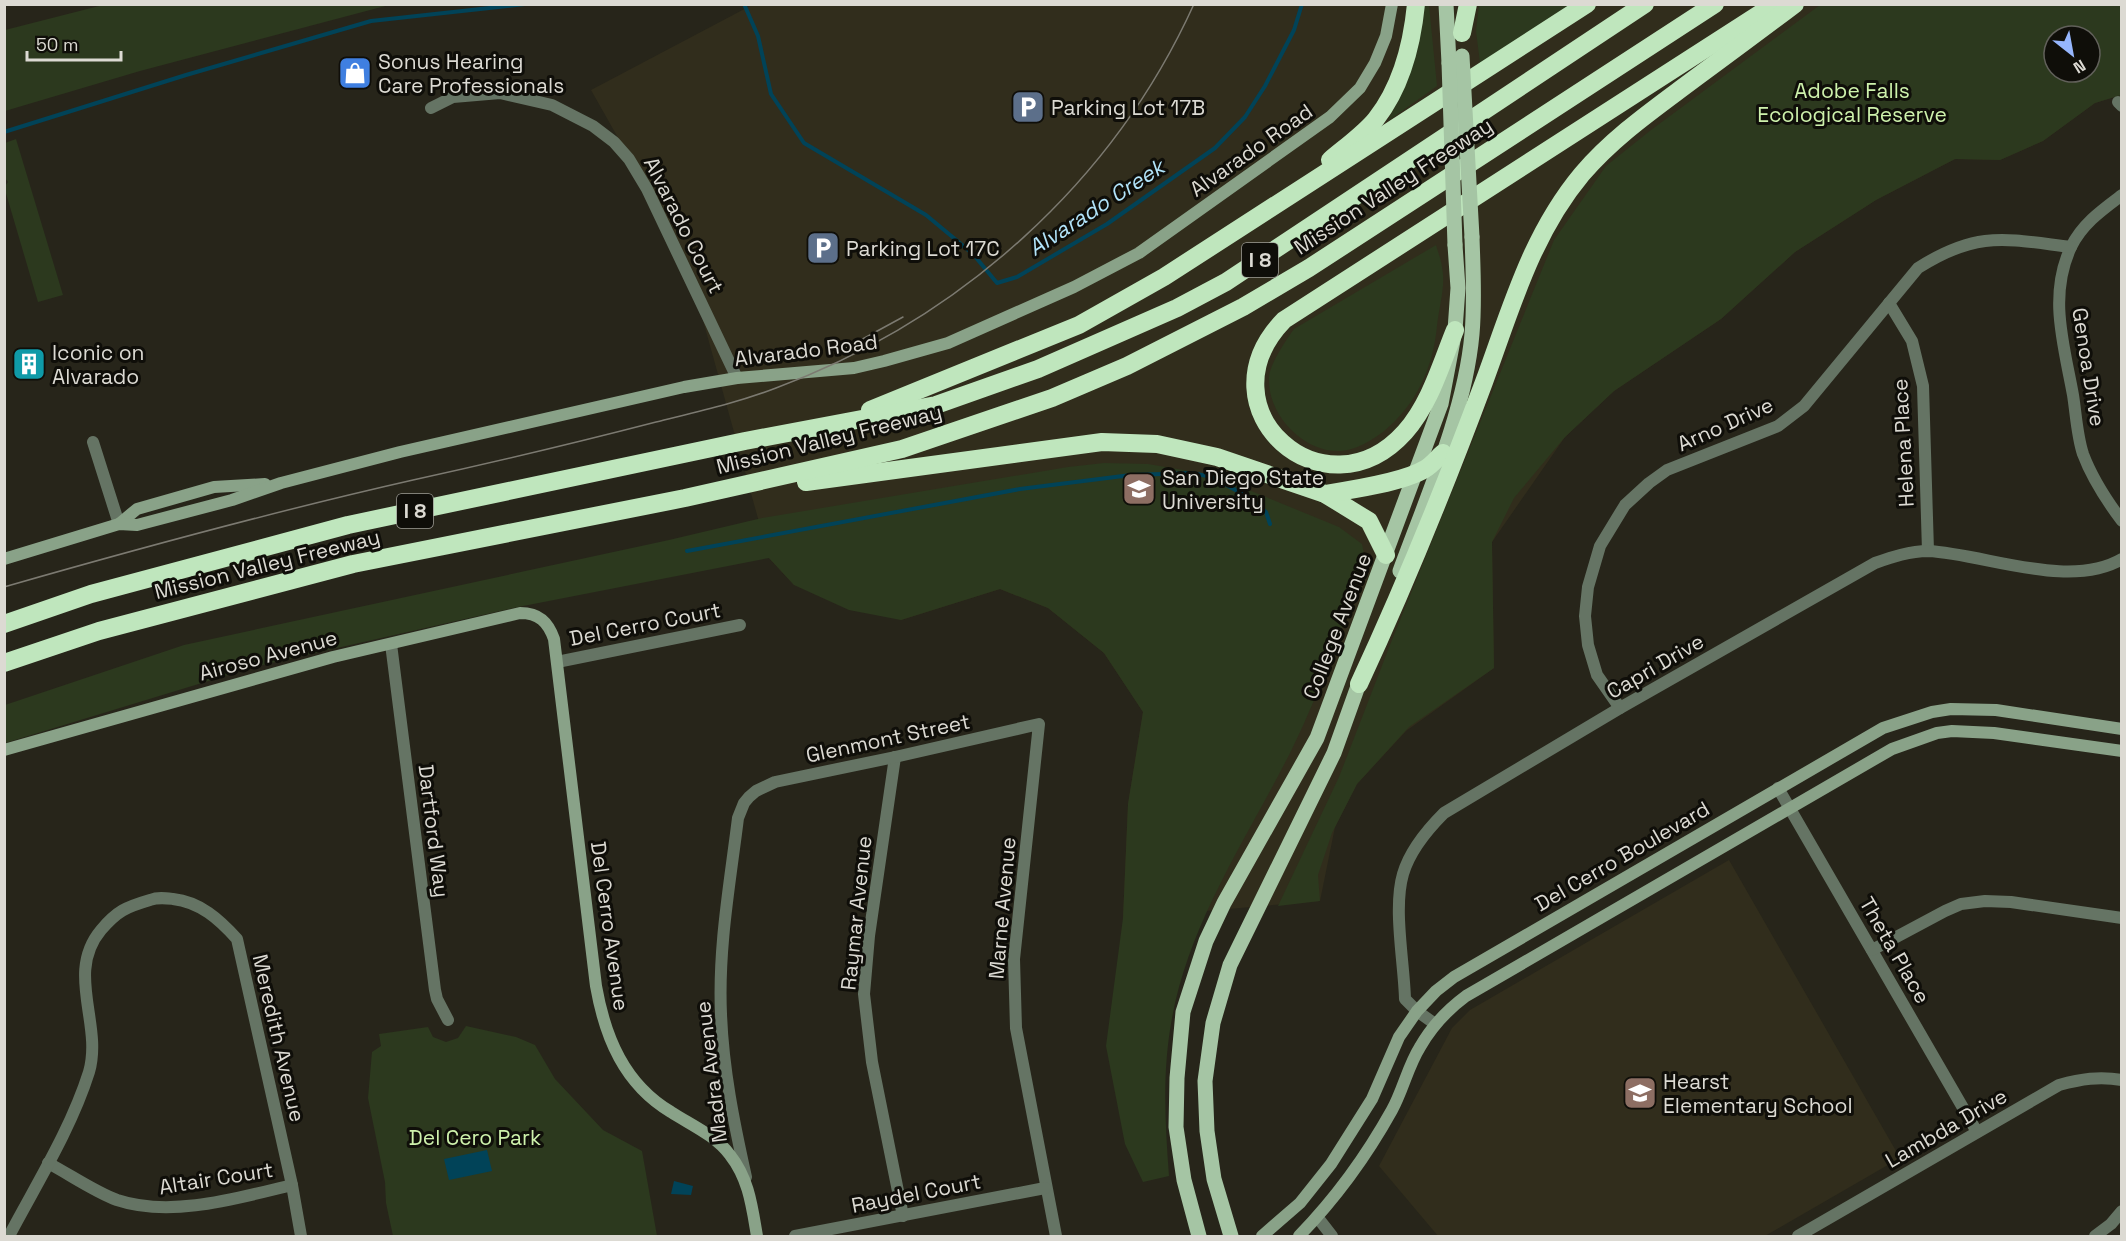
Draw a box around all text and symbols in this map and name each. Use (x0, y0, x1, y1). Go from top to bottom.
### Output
scale bar (27, 24, 122, 62)
north arrow (2042, 24, 2102, 84)
text: 50 m (36, 33, 78, 56)
place label: Sonus Hearing Care Professionals (378, 48, 564, 99)
shop icon: Sonus Hearing Care Professionals (337, 55, 373, 91)
text: N (2069, 55, 2089, 78)
park label: Adobe Falls Ecological Reserve (1757, 77, 1947, 128)
parking icon: Parking Lot 17B (1010, 89, 1046, 125)
place label: Parking Lot 17B (1051, 94, 1205, 121)
street label: Alvarado Road (1184, 98, 1318, 202)
street label: Mission Valley Freeway (1288, 112, 1498, 260)
water label: Alvarado Creek (1023, 151, 1171, 261)
street label: Alvarado Court (638, 152, 730, 298)
parking icon: Parking Lot 17C (805, 230, 841, 266)
place label: Parking Lot 17C (846, 235, 1000, 262)
road number: I 8 (1242, 243, 1278, 277)
street label: Genoa Drive (2066, 306, 2112, 428)
street label: Alvarado Road (733, 328, 879, 372)
place label: Iconic on Alvarado (52, 339, 144, 390)
building icon: Iconic on Alvarado (11, 346, 47, 382)
street label: Helena Place (1886, 378, 1920, 508)
street label: Arno Drive (1673, 391, 1777, 457)
street label: Mission Valley Freeway (713, 398, 945, 480)
place label: San Diego State University (1162, 464, 1324, 515)
school or university icon: San Diego State University (1121, 471, 1157, 507)
road number: I 8 (397, 494, 433, 528)
street label: Mission Valley Freeway (151, 523, 383, 605)
street label: College Avenue (1297, 549, 1377, 703)
street label: Del Cerro Court (567, 596, 723, 652)
street label: Airoso Avenue (196, 624, 340, 686)
street label: Capri Drive (1602, 627, 1708, 705)
street label: Glenmont Street (803, 707, 973, 769)
street label: Dartford Way (412, 763, 456, 899)
street label: Del Cerro Boulevard (1530, 795, 1714, 917)
street label: Raymar Avenue (834, 834, 878, 992)
street label: Marne Avenue (982, 836, 1022, 980)
street label: Del Cerro Avenue (585, 840, 635, 1012)
street label: Theta Place (1854, 892, 1936, 1008)
street label: Meredith Avenue (247, 952, 311, 1124)
street label: Madra Avenue (689, 1000, 733, 1144)
place label: Hearst Elementary School (1663, 1068, 1853, 1119)
school or university icon: Hearst Elementary School (1622, 1075, 1658, 1111)
street label: Lambda Drive (1880, 1082, 2012, 1174)
park label: Del Cero Park (409, 1124, 541, 1151)
street label: Altair Court (157, 1156, 275, 1200)
street label: Raydel Court (849, 1167, 983, 1219)

